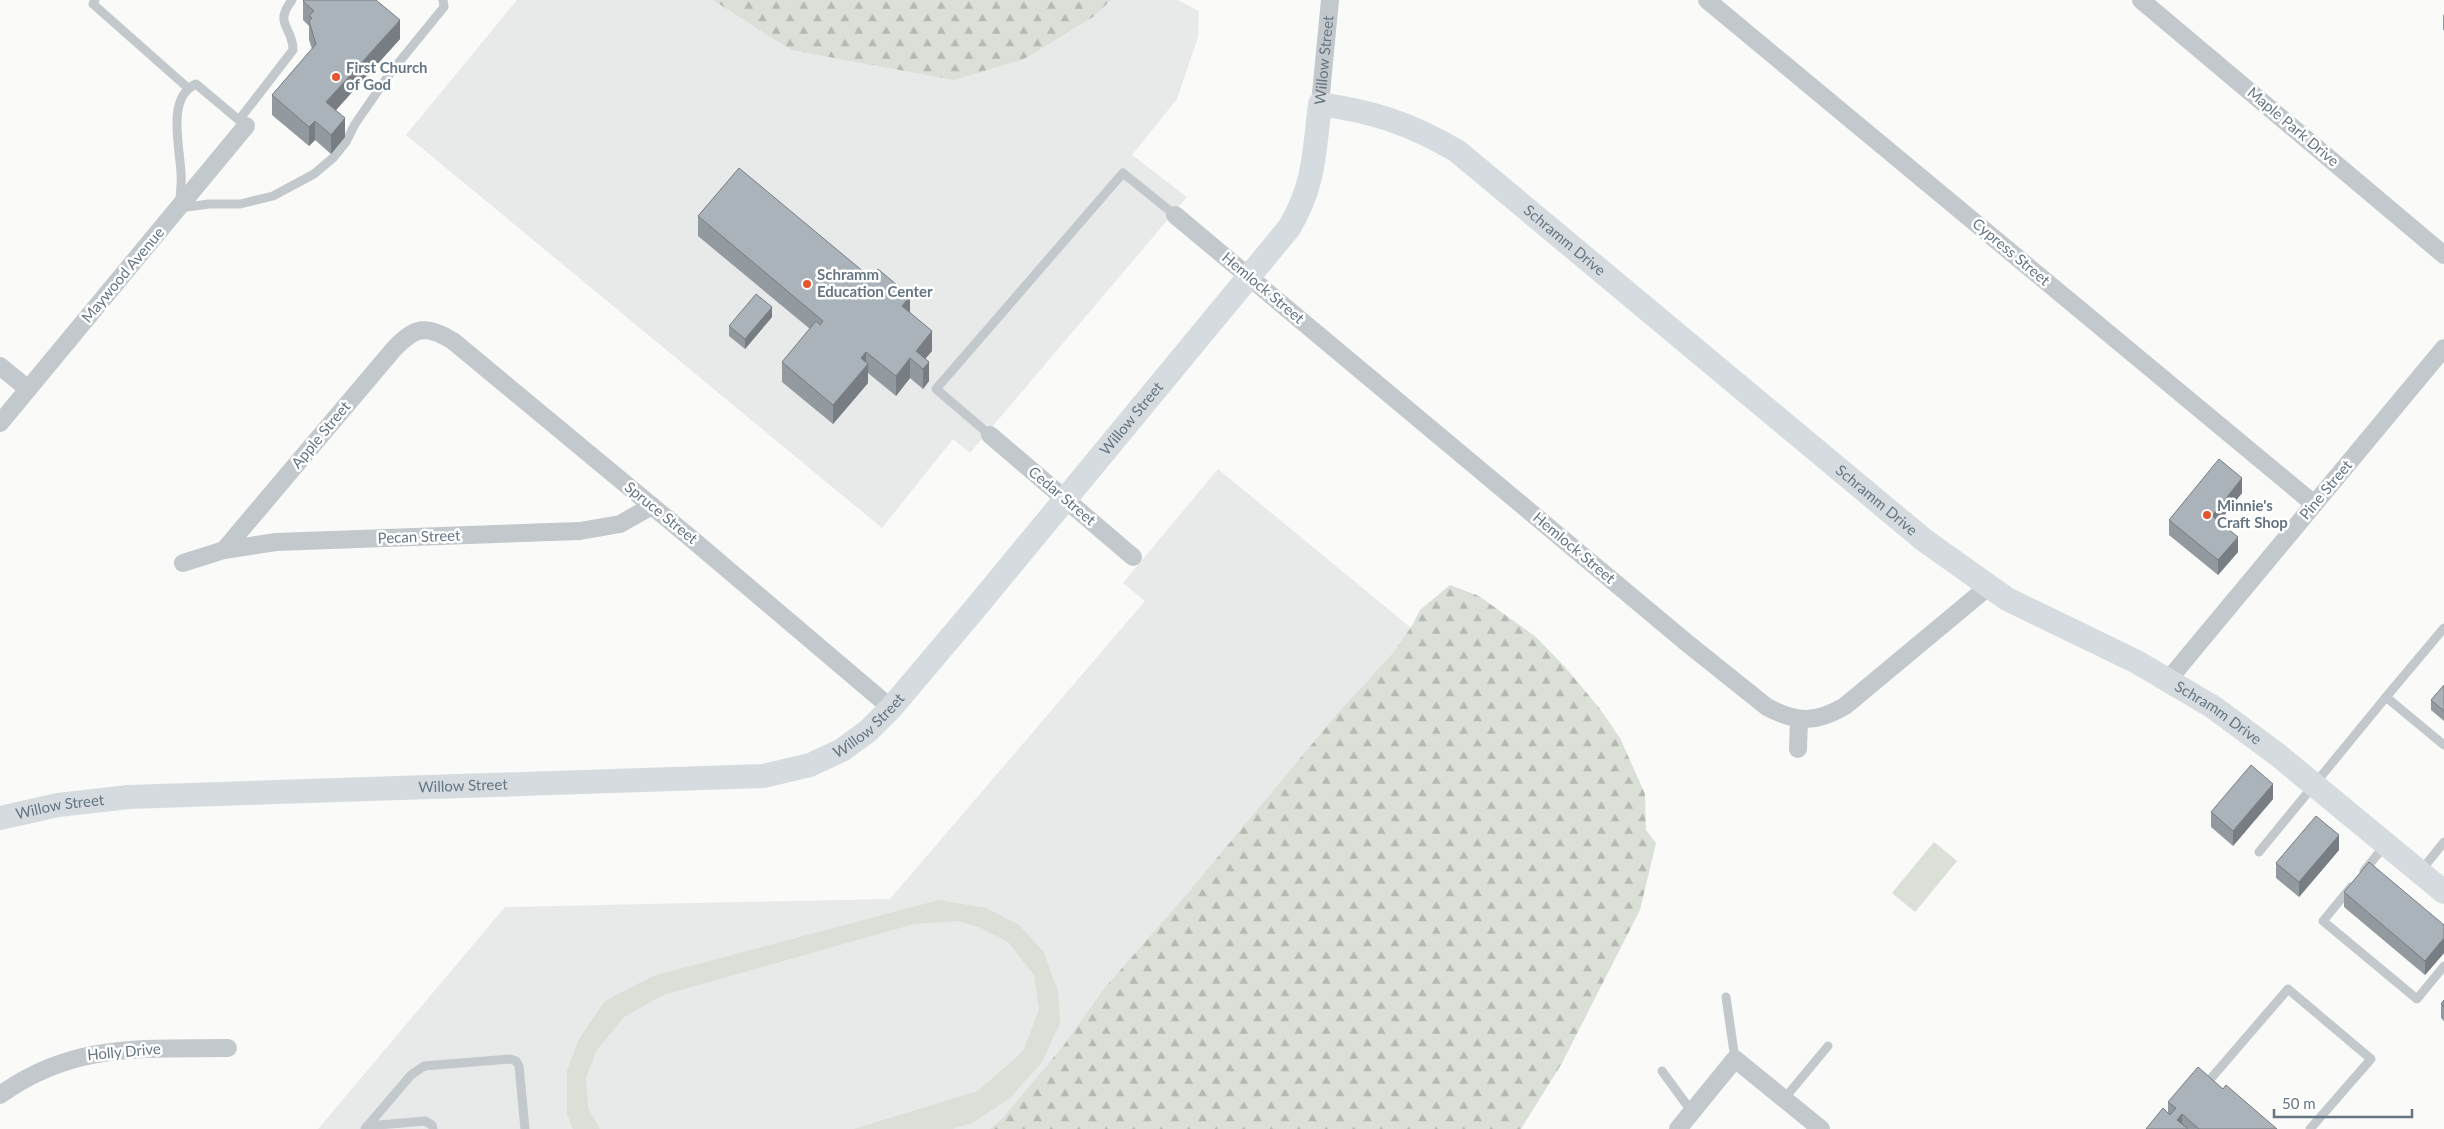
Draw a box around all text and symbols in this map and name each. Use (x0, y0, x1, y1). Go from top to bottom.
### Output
street label: Willow Street (1310, 14, 1337, 105)
place label: First Church of God (346, 58, 428, 93)
marker: First Church of God (330, 71, 342, 83)
street label: Maple Park Drive (2244, 83, 2343, 170)
street label: Schramm Drive (1521, 201, 1610, 279)
street label: Cypress Street (1969, 214, 2054, 289)
street label: Maywood Avenue (77, 223, 167, 326)
street label: Hemlock Street (1219, 248, 1309, 327)
place label: Schramm Education Center (817, 265, 933, 300)
marker: Schramm Education Center (801, 278, 813, 290)
street label: Willow Street (1096, 377, 1167, 458)
street label: Apple Street (287, 397, 354, 471)
street label: Pine Street (2295, 455, 2356, 523)
street label: Schramm Drive (1833, 460, 1922, 539)
street label: Cedar Street (1025, 462, 1100, 529)
street label: Spruce Street (622, 477, 702, 547)
place label: Minnie's Craft Shop (2217, 496, 2288, 531)
street label: Hemlock Street (1530, 508, 1620, 587)
marker: Minnie's Craft Shop (2201, 509, 2213, 521)
street label: Pecan Street (377, 526, 461, 546)
street label: Schramm Drive (2172, 677, 2266, 748)
street label: Willow Street (830, 689, 908, 761)
street label: Willow Street (418, 774, 509, 795)
street label: Willow Street (14, 790, 106, 822)
street label: Holly Drive (86, 1039, 162, 1063)
scale bar (2274, 1086, 2412, 1118)
text: 50 m (2282, 1094, 2316, 1112)

